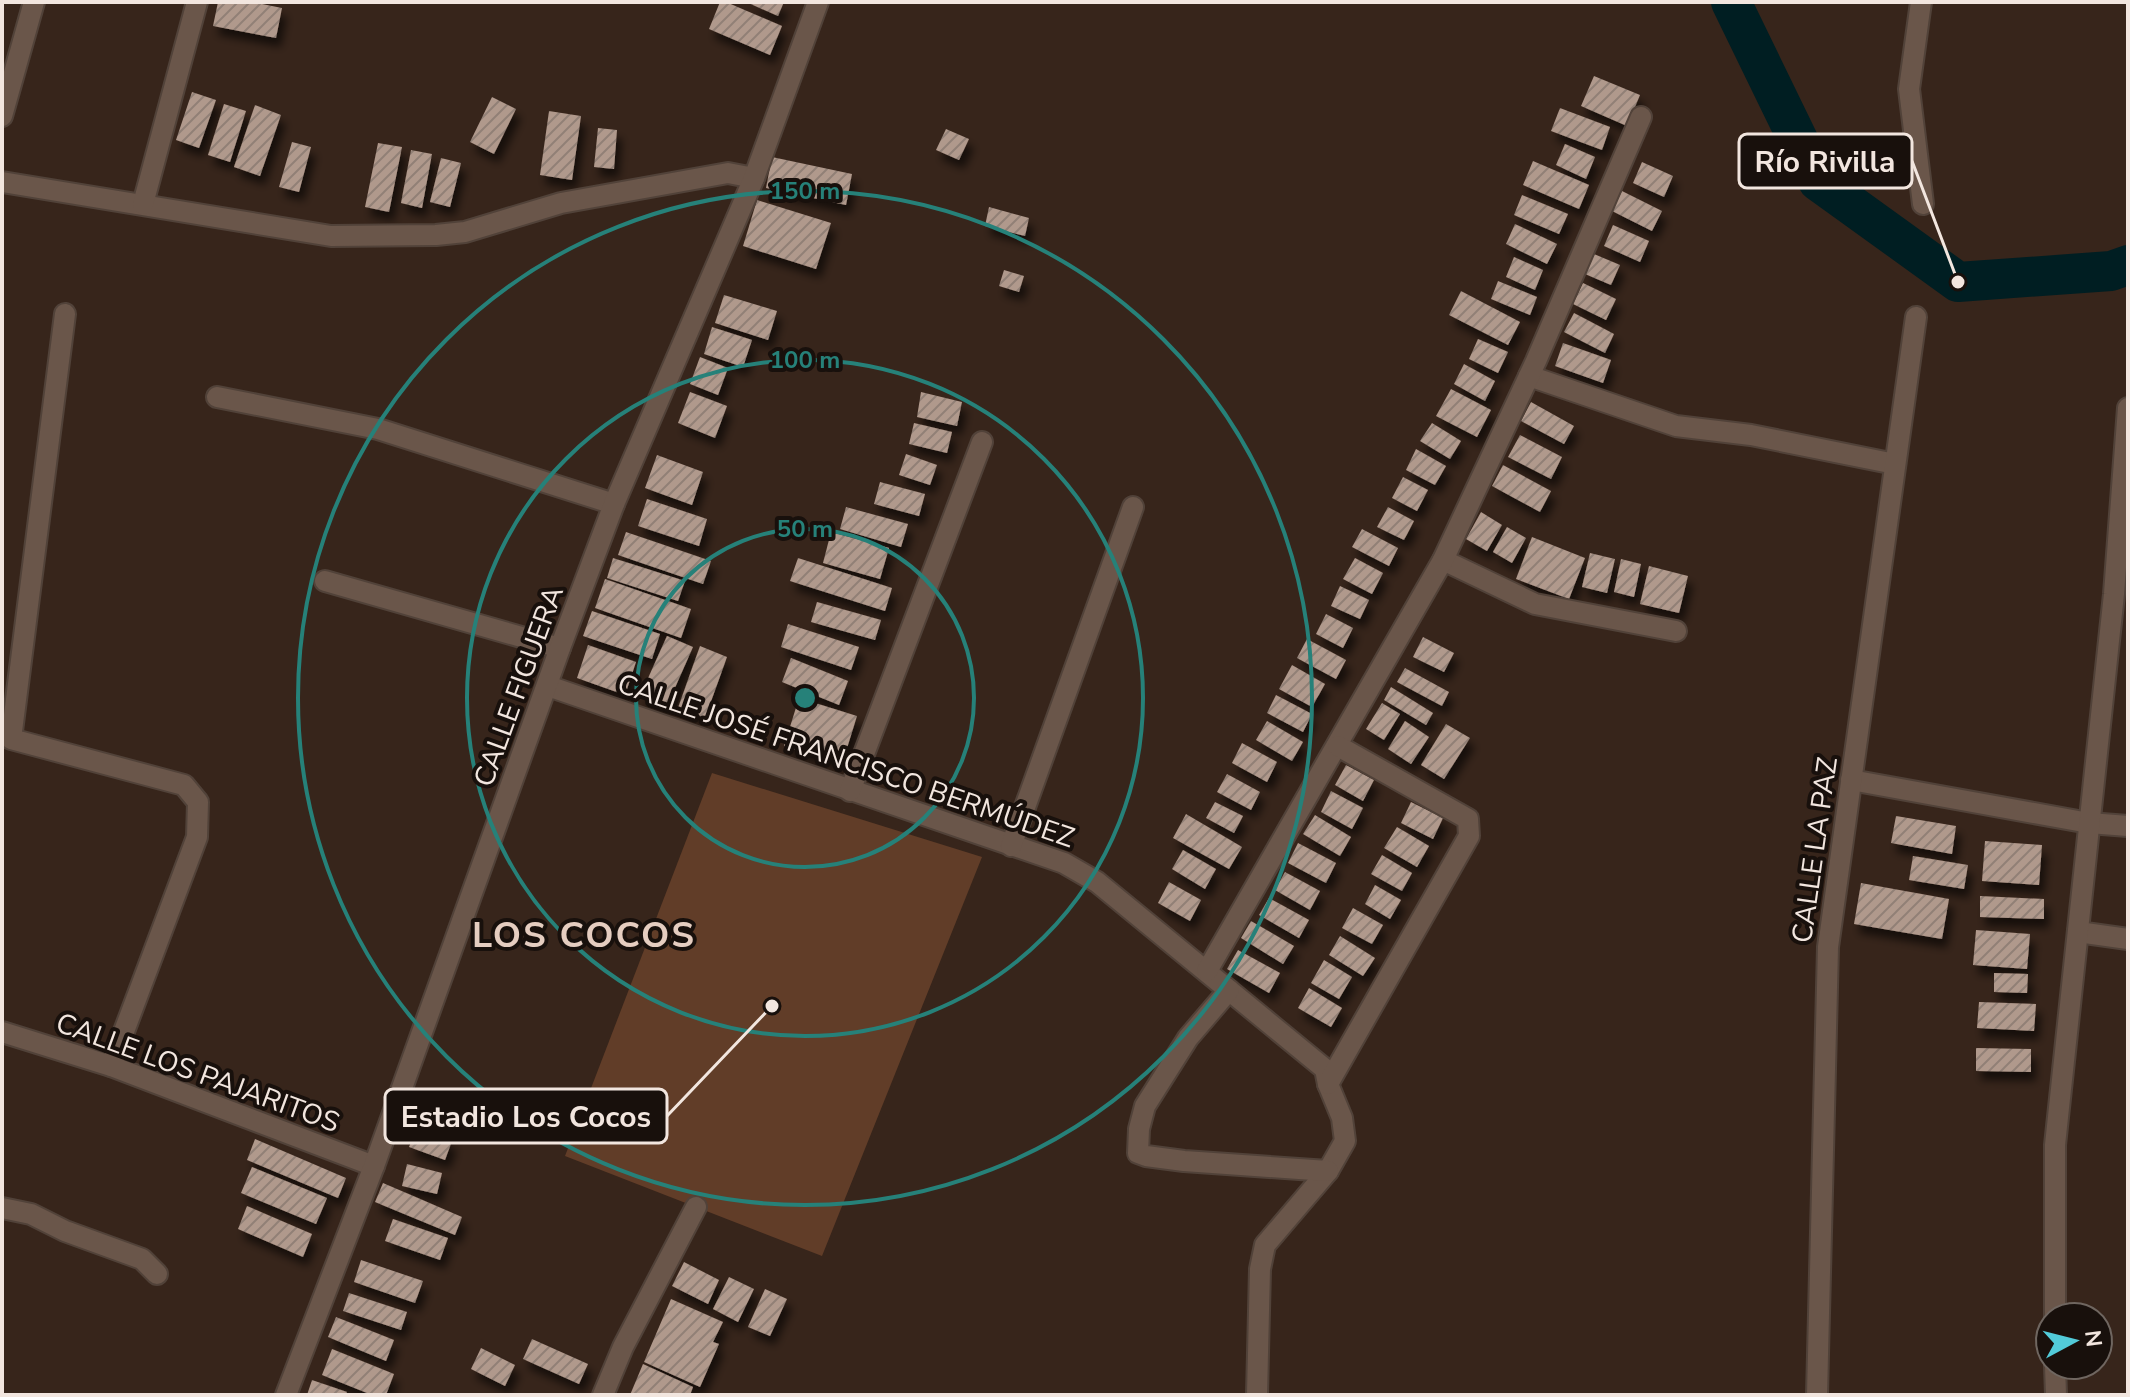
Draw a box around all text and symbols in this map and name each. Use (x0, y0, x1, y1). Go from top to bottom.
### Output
callout: Río Rivilla (1739, 134, 1912, 188)
text: Río Rivilla (1755, 142, 1895, 183)
text: 150 m (770, 175, 840, 207)
text: 100 m (770, 344, 840, 376)
text: 50 m (777, 513, 833, 545)
street label: CALLE FIGUERA (465, 581, 573, 792)
street label: CALLE JOSÉ FRANCISCO BERMÚDEZ (612, 665, 1079, 857)
centre of rings (791, 684, 819, 712)
street label: CALLE LA PAZ (1783, 755, 1847, 946)
district label: LOS COCOS (472, 911, 696, 960)
street label: CALLE LOS PAJARITOS (51, 1004, 345, 1142)
callout: Estadio Los Cocos (385, 1089, 667, 1143)
text: Estadio Los Cocos (401, 1097, 651, 1138)
north arrow (2034, 1301, 2114, 1381)
text: N (2077, 1329, 2109, 1349)

